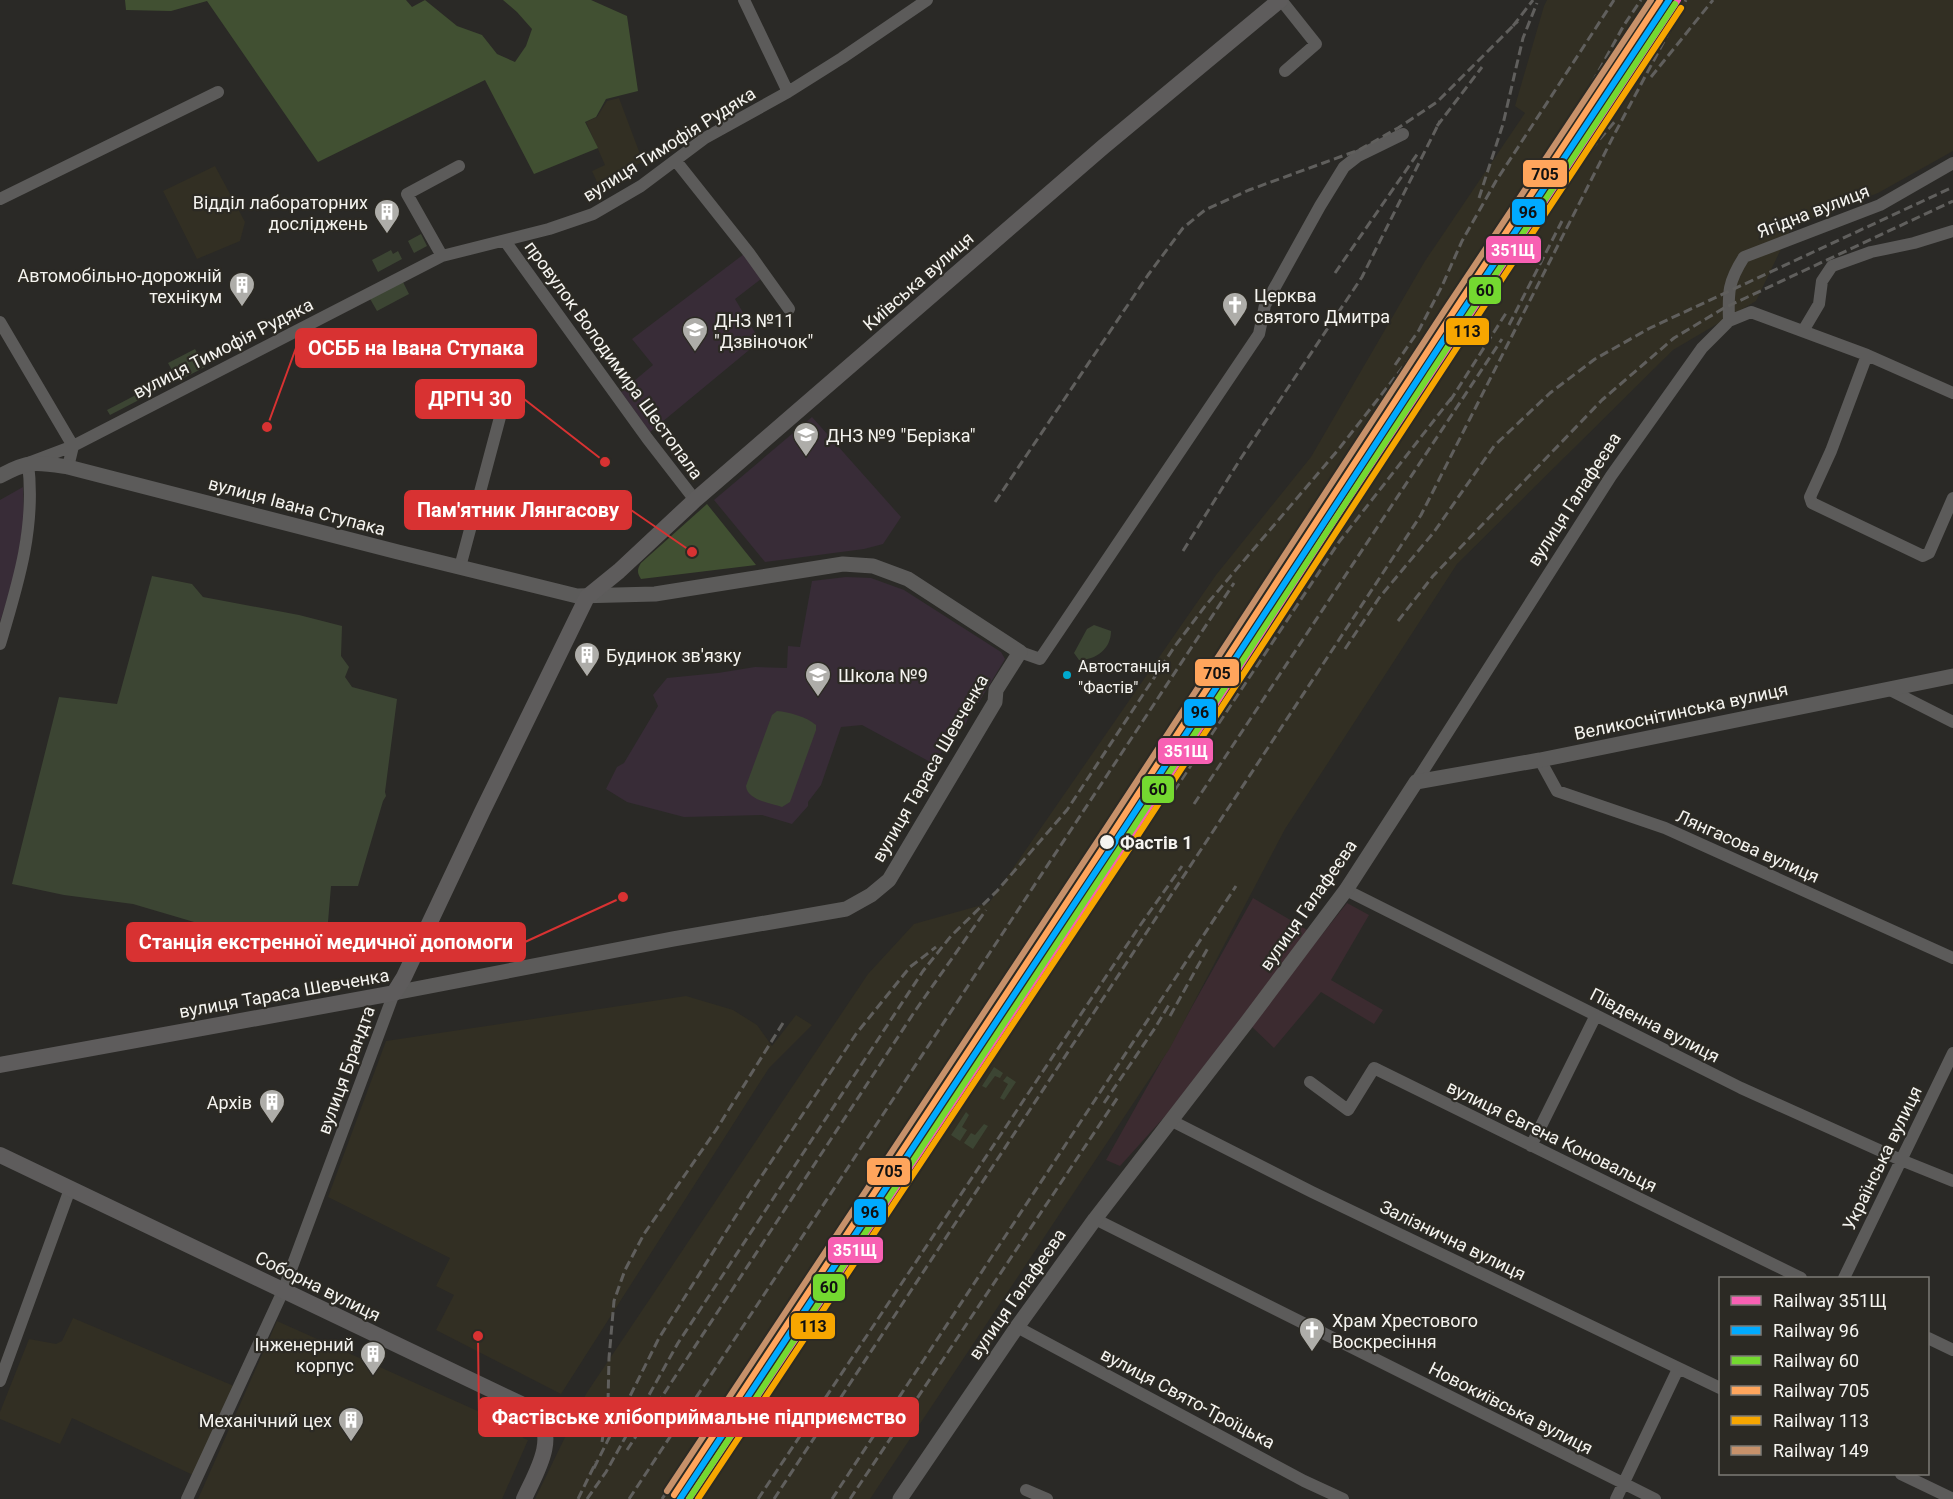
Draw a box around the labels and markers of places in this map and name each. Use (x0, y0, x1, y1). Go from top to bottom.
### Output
place label: Відділ лабораторних досліджень (193, 192, 368, 234)
building icon: Відділ лабораторних досліджень (372, 197, 402, 235)
place label: Автомобільно-дорожній технікум (18, 265, 222, 307)
building icon: Автомобільно-дорожній технікум (227, 270, 257, 308)
place label: Церква святого Дмитра (1254, 285, 1390, 327)
church icon: Церква святого Дмитра (1220, 290, 1250, 328)
place label: ДНЗ №11 "Дзвіночок" (714, 310, 813, 352)
school or university icon: ДНЗ №11 "Дзвіночок" (680, 315, 710, 353)
callout: ОСББ на Івана Ступака (296, 329, 536, 367)
callout: ДРПЧ 30 (416, 380, 524, 418)
school or university icon: ДНЗ №9 "Берізка" (791, 420, 821, 458)
place label: ДНЗ №9 "Берізка" (826, 425, 976, 446)
callout: Пам'ятник Лянгасову (405, 491, 631, 529)
building icon: Будинок зв'язку (572, 640, 602, 678)
place label: Будинок зв'язку (606, 645, 742, 666)
place label: Автостанція "Фастів" (1078, 657, 1170, 697)
school or university icon: Школа №9 (803, 660, 833, 698)
place label: Школа №9 (838, 665, 928, 686)
marker: Автостанція "Фастів" (1061, 669, 1073, 681)
place label: Фастів 1 (1120, 832, 1193, 853)
marker: Фастів 1 (1098, 833, 1116, 851)
callout: Станція екстренної медичної допомоги (127, 923, 525, 961)
building icon: Архів (257, 1087, 287, 1125)
place label: Архів (207, 1092, 252, 1113)
place label: Храм Хрестового Воскресіння (1332, 1310, 1478, 1352)
church icon: Храм Хрестового Воскресіння (1297, 1315, 1327, 1353)
place label: Інженерний корпус (254, 1334, 354, 1376)
building icon: Інженерний корпус (358, 1339, 388, 1377)
callout: Фастівське хлібоприймальне підприємство (479, 1398, 918, 1436)
building icon: Механічний цех (336, 1405, 366, 1443)
place label: Механічний цех (199, 1410, 332, 1431)

